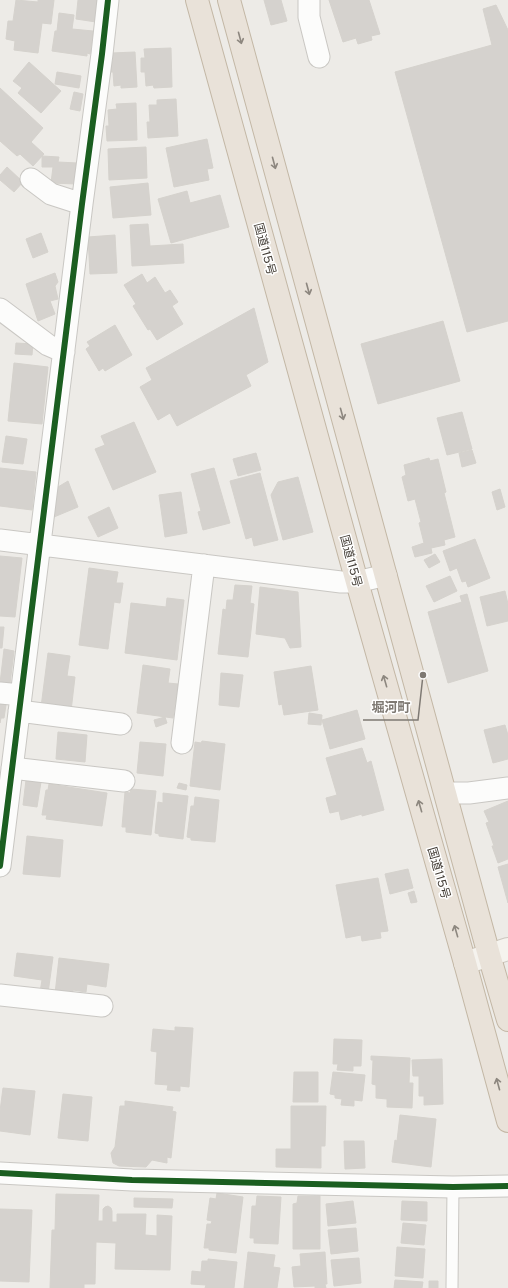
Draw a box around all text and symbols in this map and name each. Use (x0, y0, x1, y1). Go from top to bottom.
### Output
one-way arrow (236, 31, 244, 44)
one-way arrow (270, 156, 278, 169)
street label: 国道115号 (251, 221, 279, 277)
one-way arrow (305, 282, 312, 295)
one-way arrow (339, 407, 346, 420)
street label: 国道115号 (337, 533, 365, 589)
one-way arrow (381, 675, 388, 688)
callout: 堀河町 (363, 695, 418, 720)
text: 堀河町 (371, 700, 411, 715)
one-way arrow (416, 800, 423, 813)
street label: 国道115号 (425, 845, 453, 901)
one-way arrow (451, 925, 459, 938)
one-way arrow (494, 1077, 501, 1090)

